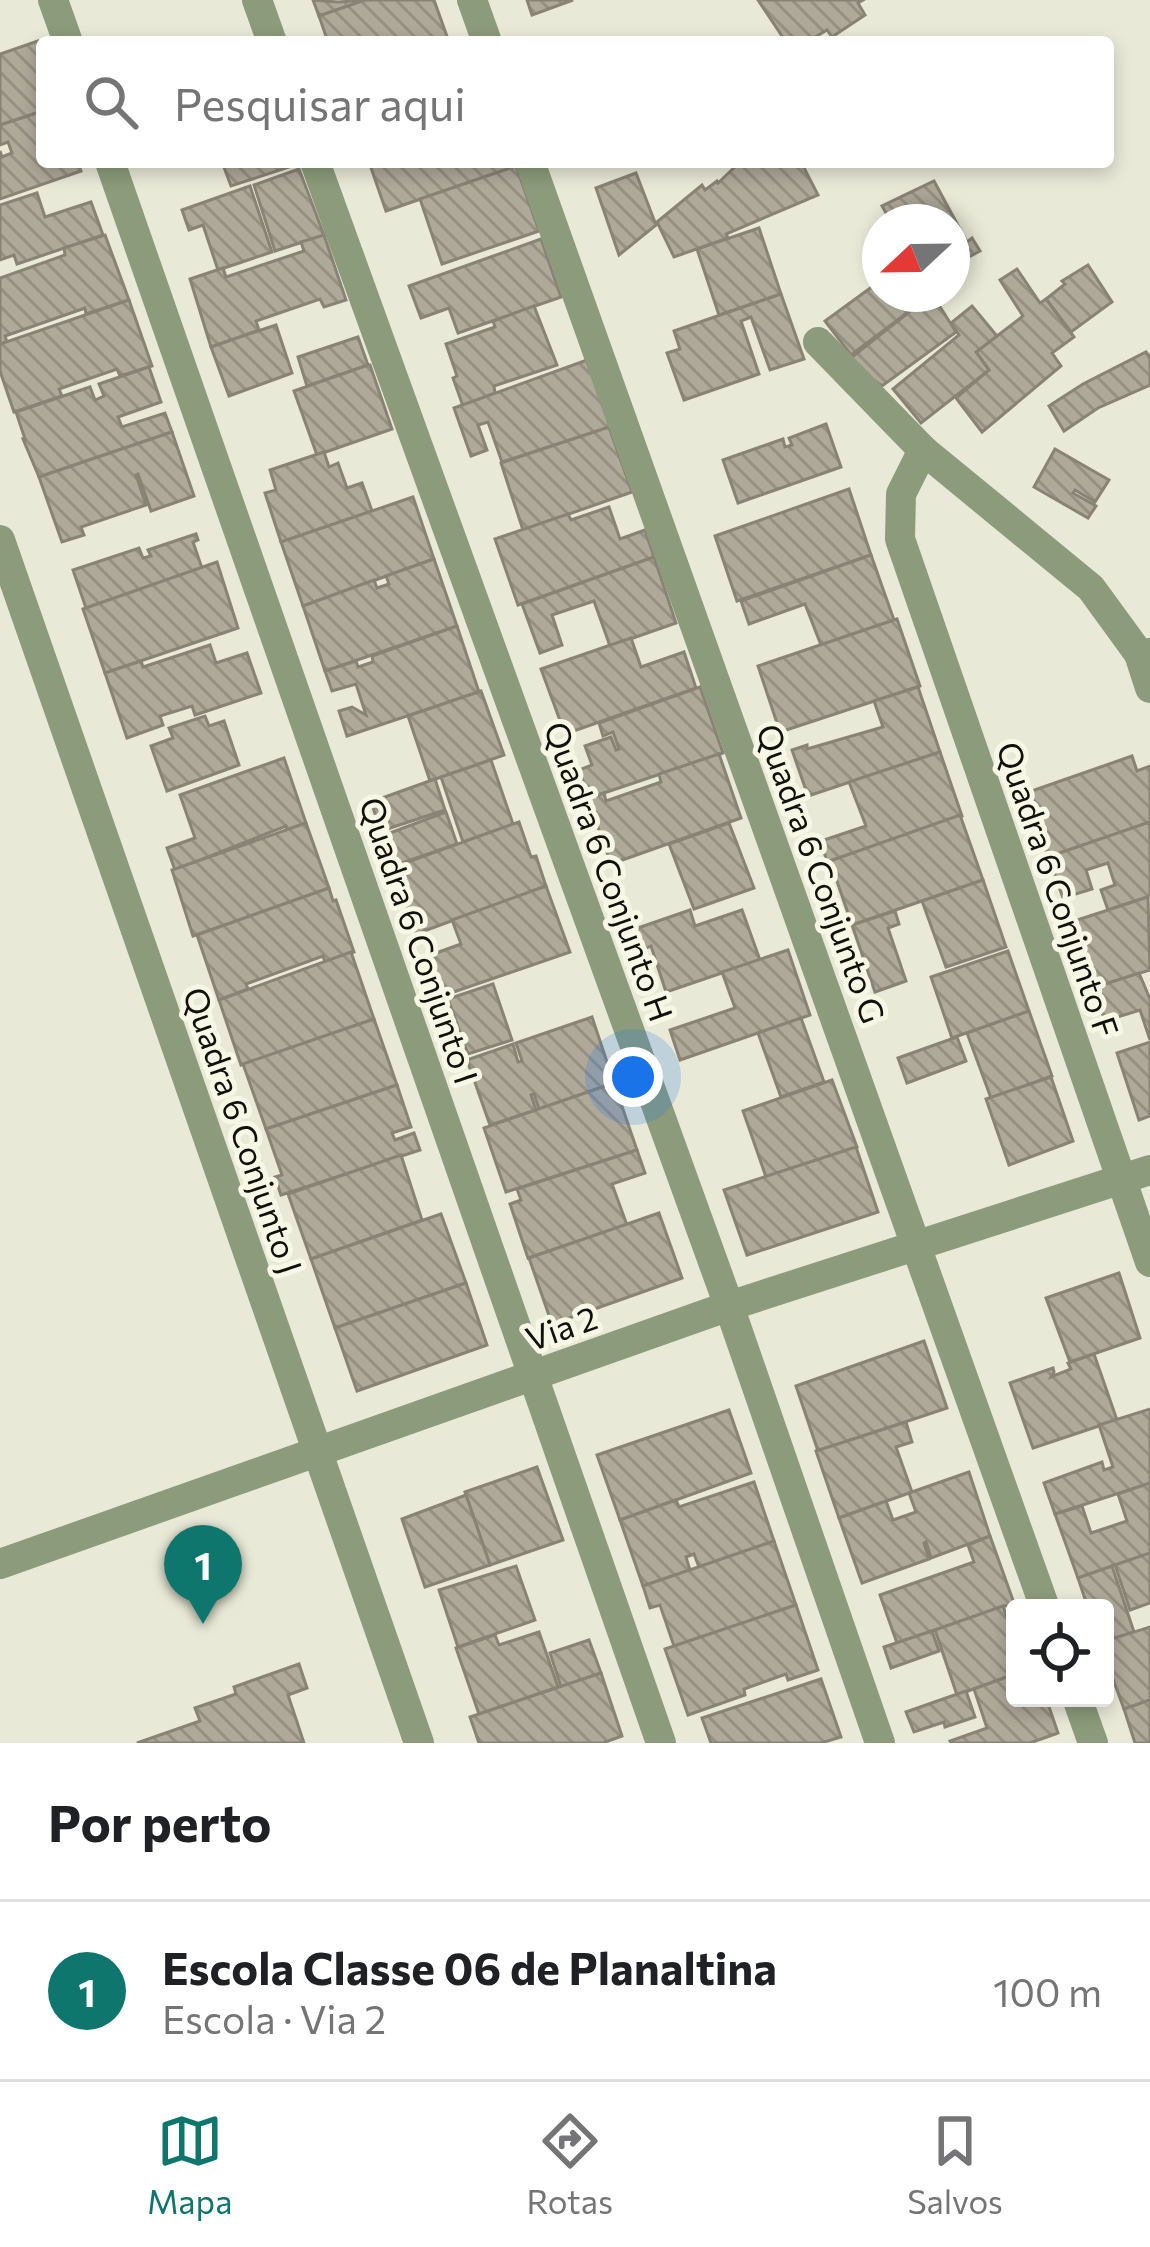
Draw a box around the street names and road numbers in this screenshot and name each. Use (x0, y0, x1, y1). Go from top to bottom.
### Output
street label: Quadra 6 Conjunto H (537, 716, 683, 1026)
street label: Quadra 6 Conjunto G (749, 718, 895, 1028)
street label: Quadra 6 Conjunto F (989, 736, 1129, 1042)
street label: Quadra 6 Conjunto I (352, 791, 488, 1089)
street label: Quadra 6 Conjunto J (176, 981, 312, 1279)
street label: Via 2 (520, 1296, 602, 1358)

